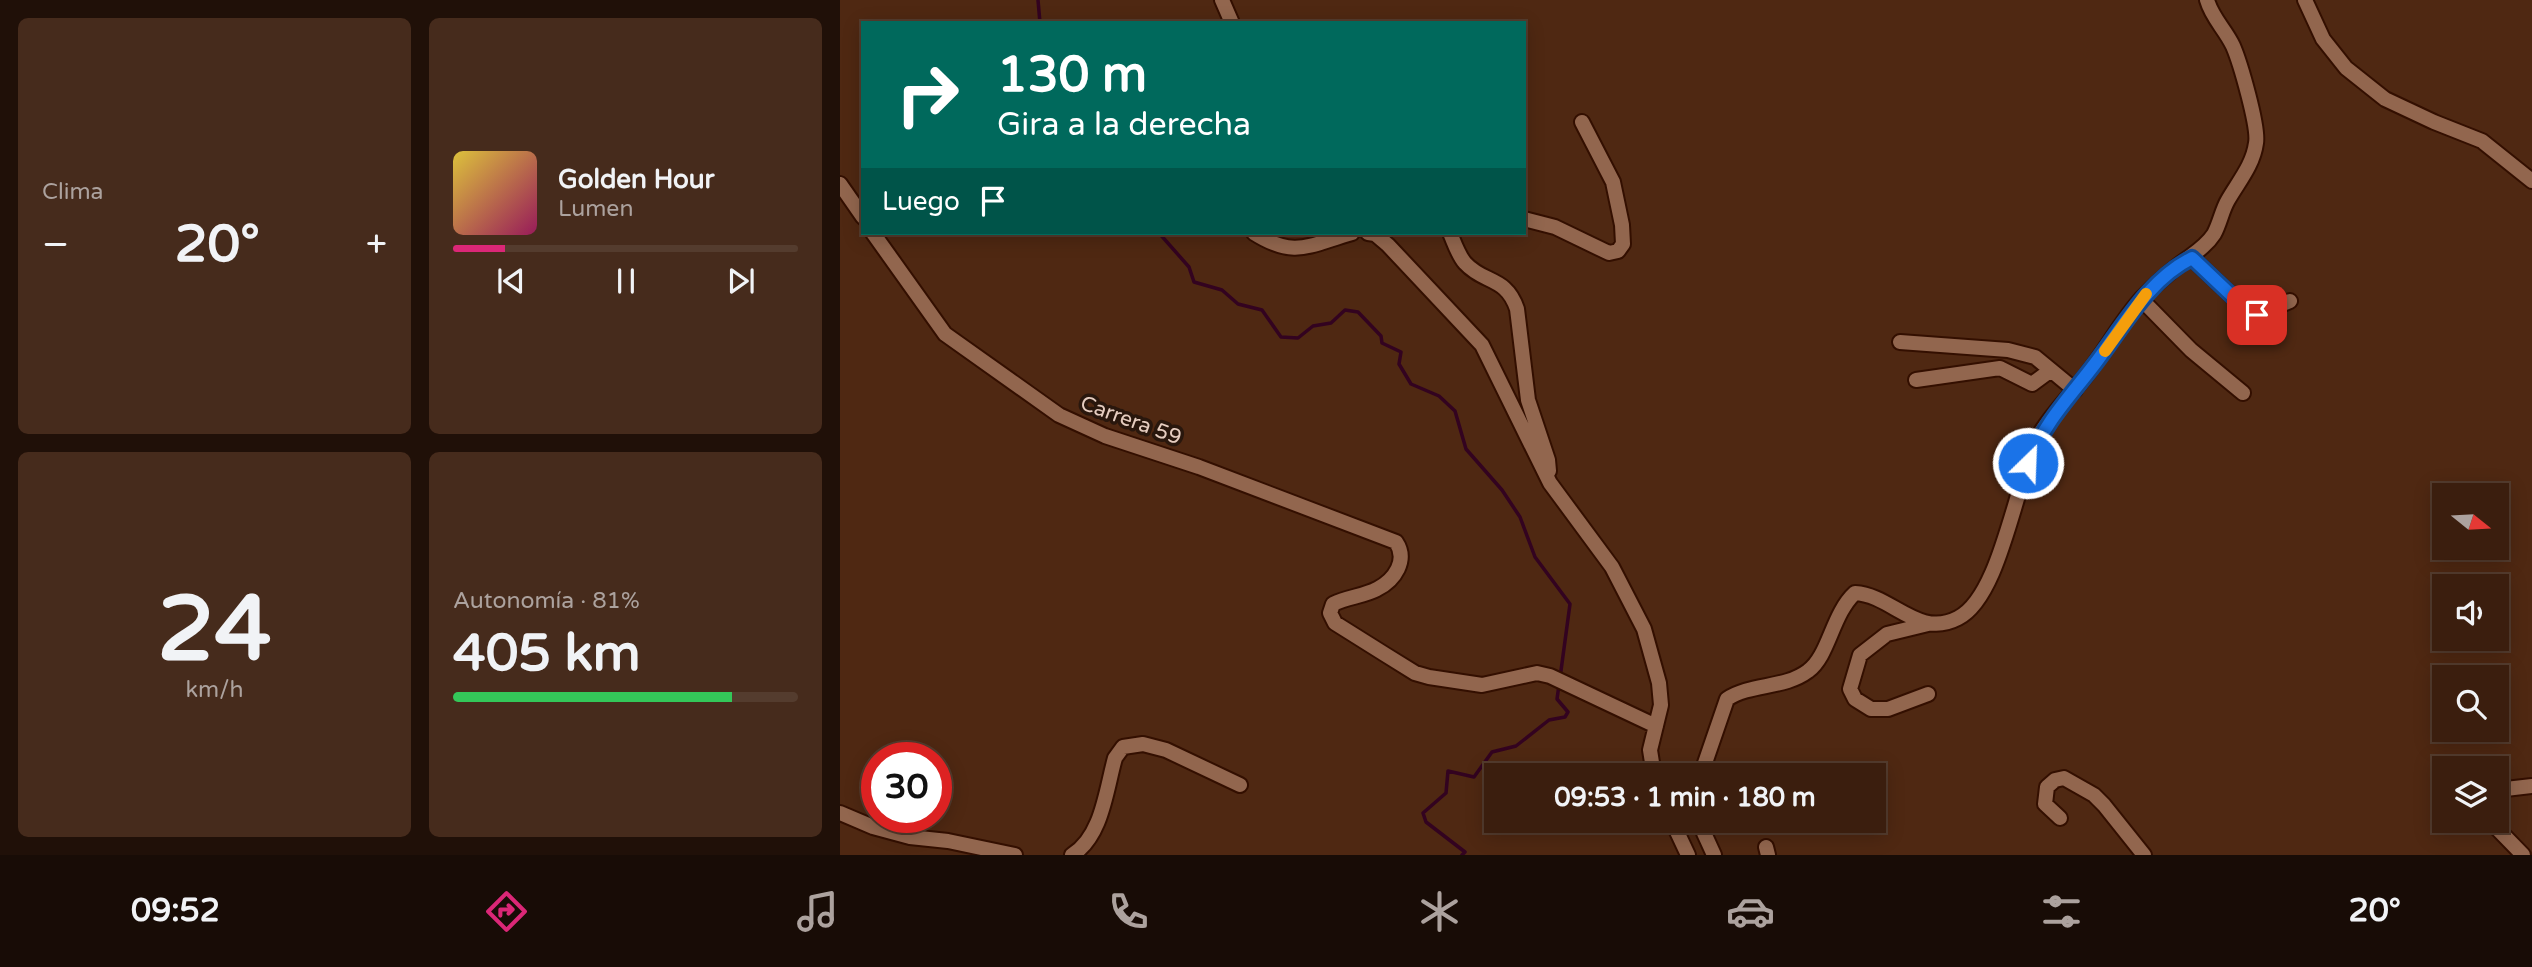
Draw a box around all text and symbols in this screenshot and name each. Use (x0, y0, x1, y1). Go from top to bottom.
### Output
text: 130 m (997, 46, 1147, 105)
icon: right (882, 49, 973, 140)
text: Gira a la derecha (997, 106, 1251, 144)
text: Golden Hour (558, 164, 715, 195)
text: Clima (42, 178, 103, 206)
icon: arrive (974, 182, 1012, 220)
text: Luego (882, 186, 960, 217)
text: Lumen (558, 195, 633, 223)
text: 20° (175, 213, 260, 276)
text: − (42, 222, 69, 268)
text: + (366, 222, 387, 268)
icon: previous (492, 262, 530, 300)
icon: pause (607, 262, 645, 300)
icon: next (722, 262, 760, 300)
pin (2227, 285, 2287, 345)
icon: arrive (2238, 296, 2276, 334)
street label: Carrera 59 (1077, 391, 1185, 450)
position arrow (1991, 426, 2065, 500)
north arrow (2432, 483, 2510, 560)
map controls (2432, 483, 2509, 833)
button: sound (2432, 574, 2509, 651)
text: 24 (157, 575, 272, 685)
text: Autonomía · 81% (453, 587, 640, 615)
text: 405 km (453, 622, 641, 685)
button: search (2432, 665, 2509, 742)
text: km/h (186, 676, 243, 704)
speed limit sign: 30 (861, 742, 952, 833)
button: layers (2432, 756, 2509, 833)
text: 09:53 · 1 min · 180 m (1554, 782, 1816, 813)
icon: directions (482, 887, 531, 936)
icon: music (793, 887, 842, 936)
icon: phone (1104, 887, 1153, 936)
icon: climate (1415, 887, 1464, 936)
icon: car (1726, 887, 1775, 936)
icon: filters (2037, 887, 2086, 936)
text: 09:52 (131, 892, 220, 930)
text: 20° (2349, 892, 2401, 930)

